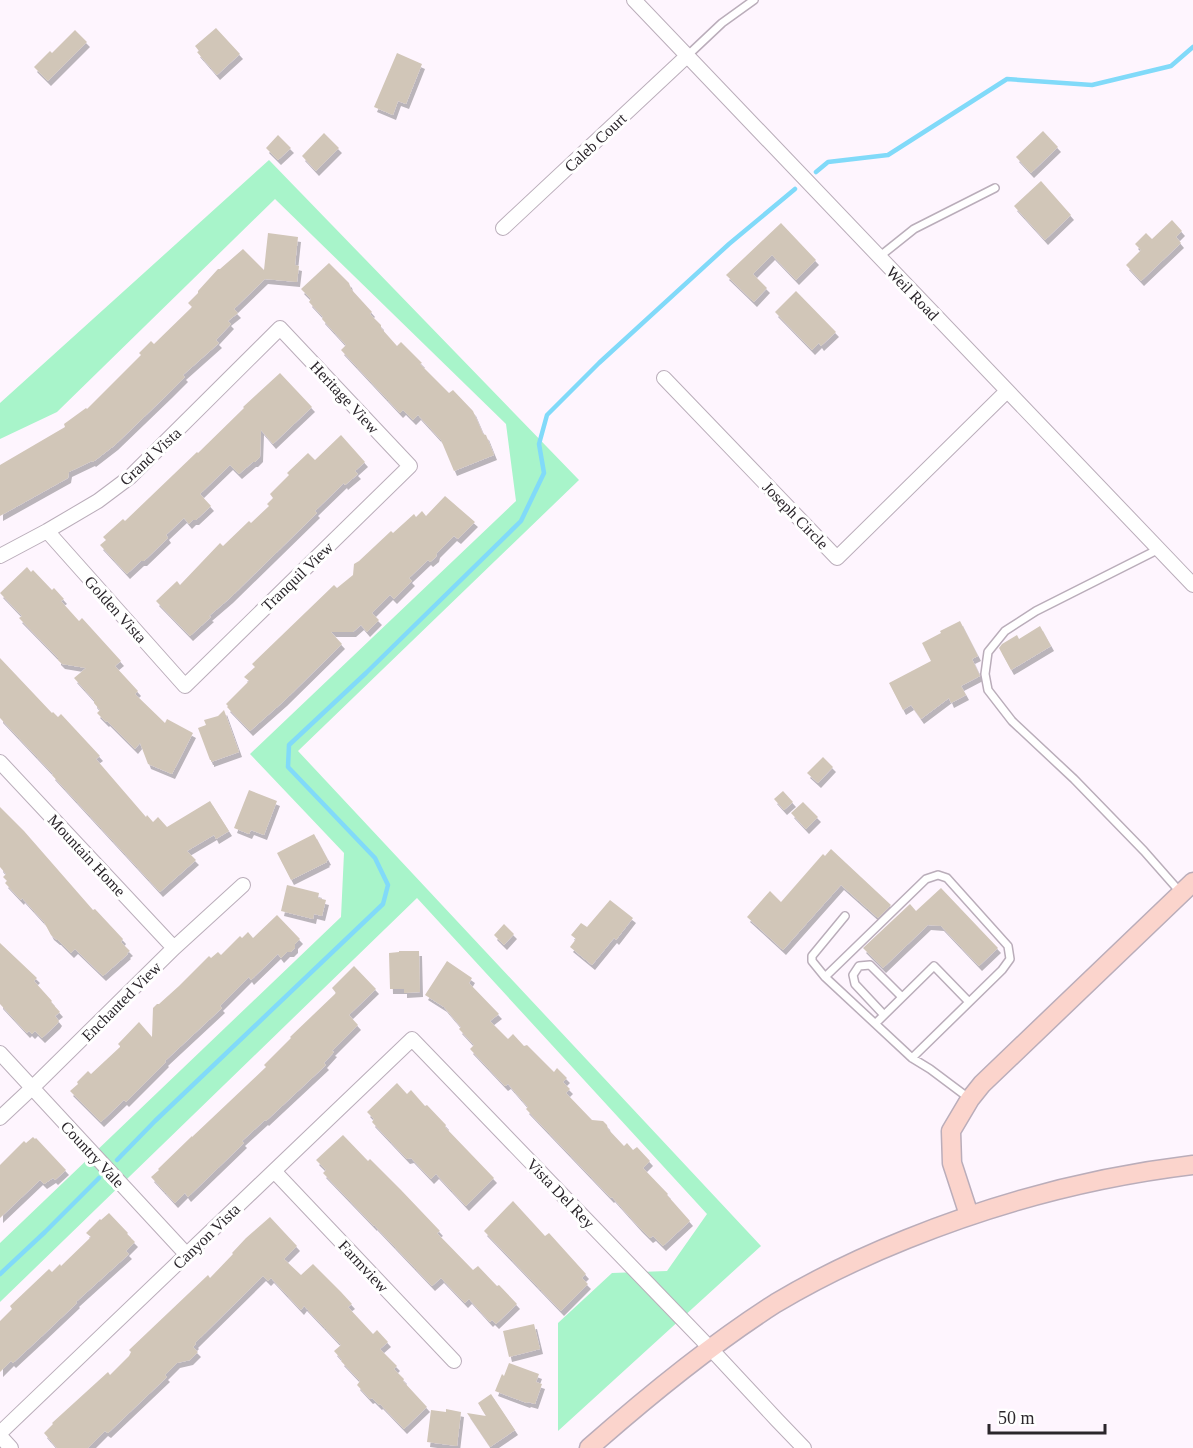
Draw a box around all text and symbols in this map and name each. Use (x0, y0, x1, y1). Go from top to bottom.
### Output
street label: Caleb Court (561, 109, 630, 175)
street label: Weil Road (883, 263, 942, 324)
street label: Heritage View (306, 358, 383, 438)
street label: Grand Vista (117, 424, 184, 489)
street label: Joseph Circle (759, 478, 832, 553)
street label: Tranquil View (258, 538, 337, 615)
street label: Golden Vista (81, 573, 150, 646)
street label: Mountain Home (45, 811, 129, 900)
street label: Enchanted View (78, 958, 165, 1044)
street label: Country Vale (57, 1118, 128, 1192)
street label: Vista Del Rey (523, 1155, 598, 1232)
street label: Canyon Vista (169, 1200, 244, 1273)
street label: Farmview (335, 1237, 392, 1296)
scale bar (989, 1397, 1104, 1435)
text: 50 m (998, 1408, 1035, 1428)

